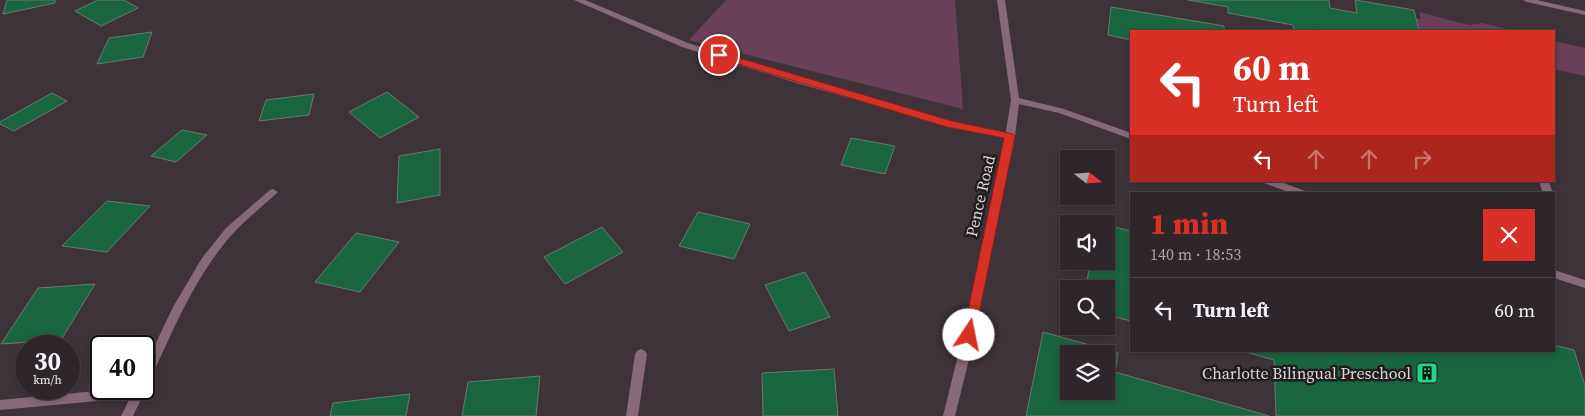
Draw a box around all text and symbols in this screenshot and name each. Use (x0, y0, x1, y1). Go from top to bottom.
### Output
pin (698, 34, 740, 76)
icon: arrive (705, 41, 733, 69)
text: 60 m (1233, 44, 1310, 92)
icon: left (1150, 50, 1215, 115)
text: Turn left (1233, 89, 1318, 119)
icon: left (1249, 145, 1277, 173)
icon: ahead (1302, 145, 1330, 173)
icon: ahead (1355, 145, 1383, 173)
icon: right (1408, 145, 1436, 173)
north arrow (1060, 150, 1115, 205)
map controls (1060, 150, 1115, 400)
street label: Pence Road (960, 153, 1000, 239)
text: 1 min (1150, 203, 1228, 244)
button: close (1483, 209, 1535, 261)
button: sound (1060, 215, 1115, 270)
text: 140 m · 18:53 (1150, 243, 1241, 265)
button: search (1060, 280, 1115, 335)
icon: left (1150, 296, 1178, 324)
text: Turn left (1193, 297, 1269, 323)
text: 60 m (1494, 297, 1535, 323)
position arrow (942, 308, 994, 360)
speed limit sign: 40 (90, 335, 155, 400)
text: 30 (34, 344, 61, 378)
button: layers (1060, 345, 1115, 400)
building icon: Charlotte Bilingual Preschool (1415, 361, 1439, 385)
place label: Charlotte Bilingual Preschool (1202, 362, 1411, 384)
text: km/h (33, 372, 62, 388)

